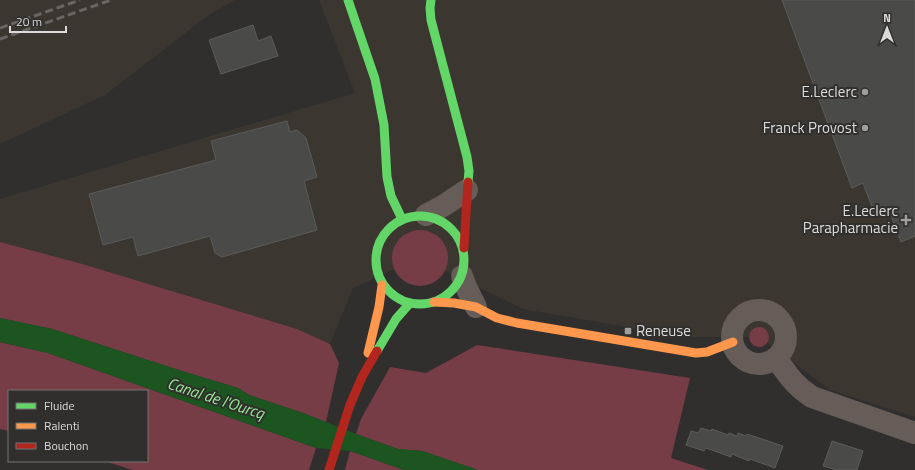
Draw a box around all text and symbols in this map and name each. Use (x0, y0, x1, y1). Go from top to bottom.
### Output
scale bar (10, 8, 66, 34)
north arrow (867, 8, 907, 48)
text: N (883, 10, 891, 26)
text: 20 m (16, 12, 42, 31)
place label: E.Leclerc (802, 80, 857, 103)
marker: E.Leclerc (860, 87, 870, 97)
place label: Franck Provost (763, 116, 858, 139)
marker: Franck Provost (860, 123, 870, 133)
place label: E.Leclerc Parapharmacie (803, 199, 898, 239)
marker: E.Leclerc Parapharmacie (901, 215, 911, 225)
place label: Reneuse (636, 319, 691, 342)
marker: Reneuse (623, 326, 633, 336)
water label: Canal de l'Ourcq (164, 371, 269, 425)
legend (8, 390, 148, 462)
text: Fluide (44, 396, 75, 415)
text: Ralenti (44, 416, 79, 435)
text: Bouchon (44, 436, 89, 455)

